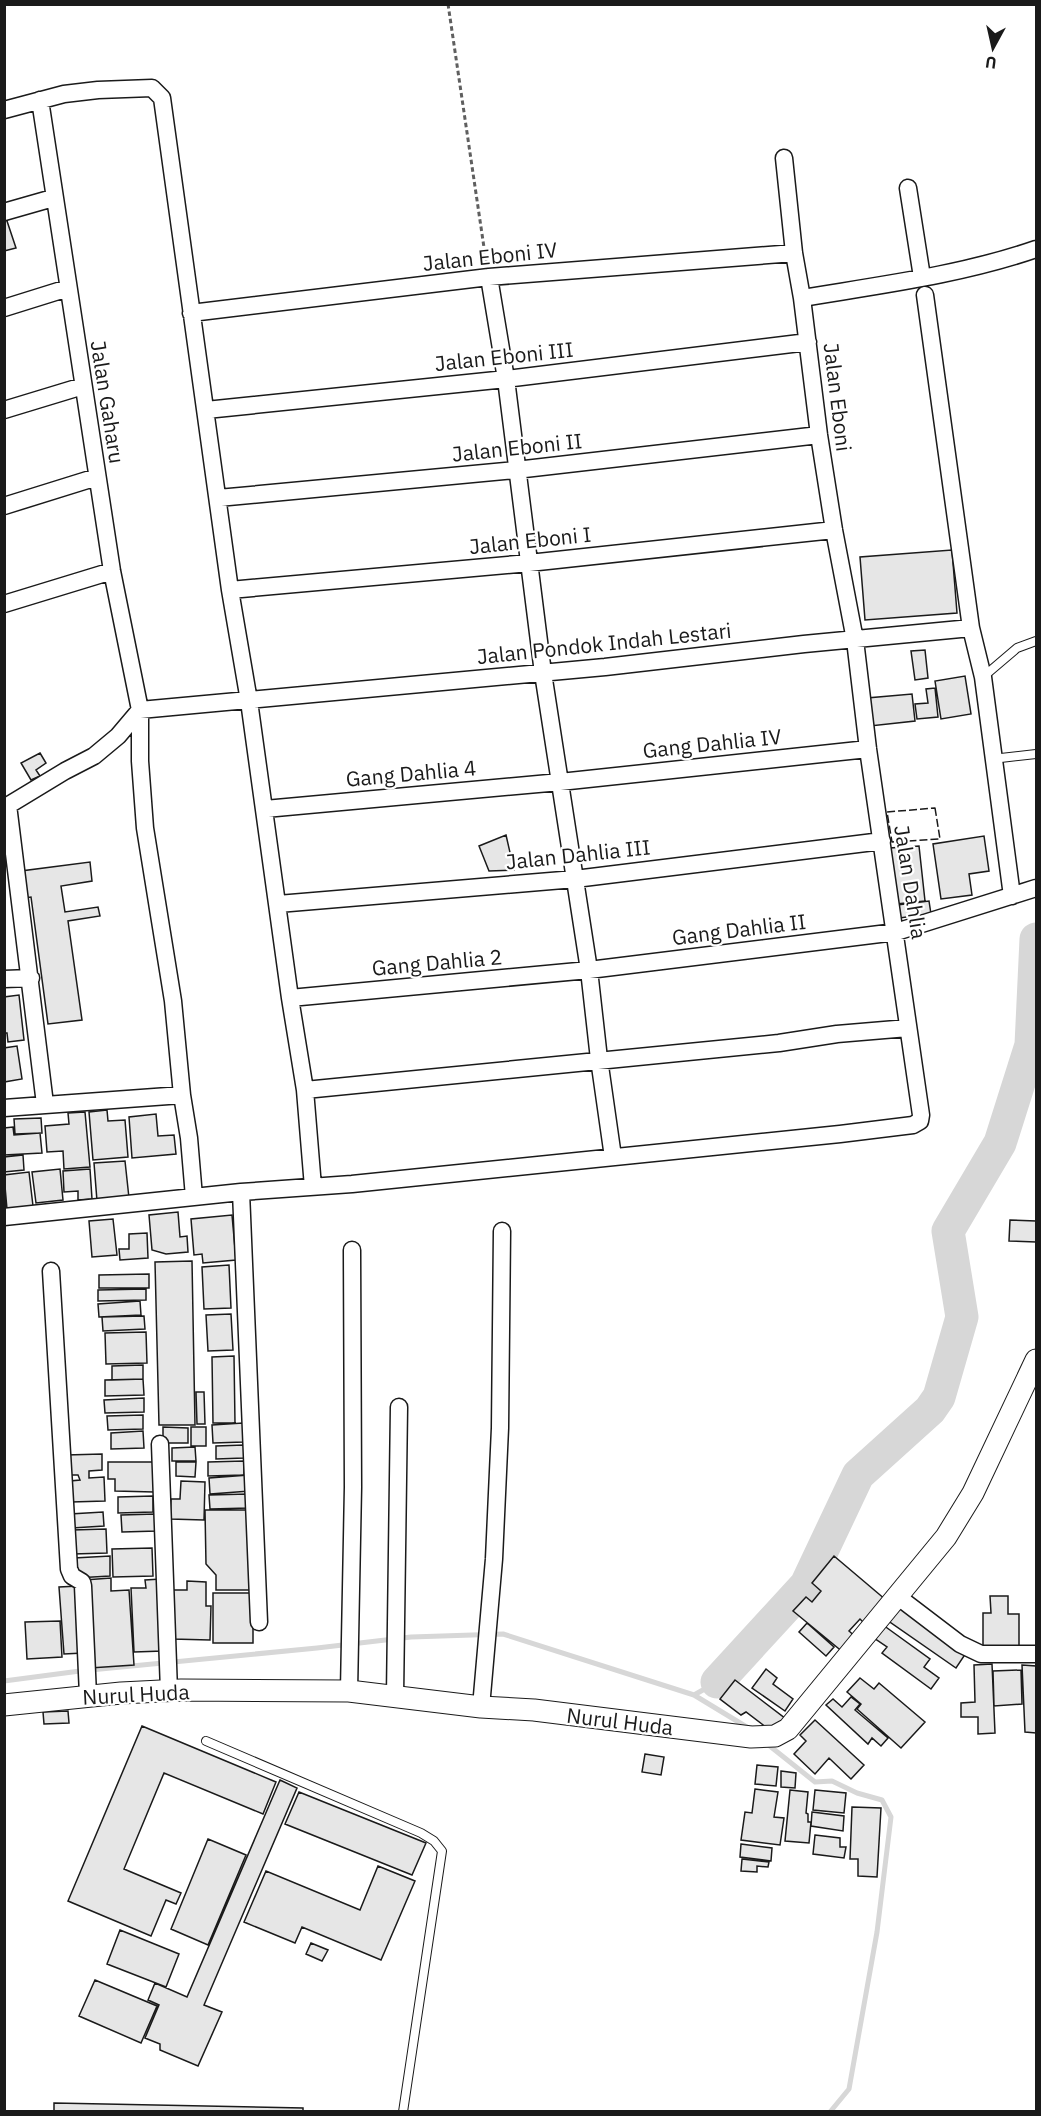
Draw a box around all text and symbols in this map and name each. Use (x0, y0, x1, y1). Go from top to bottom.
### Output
north arrow (963, 18, 1023, 78)
text: U (984, 52, 998, 74)
street label: Jalan Eboni IV (421, 235, 559, 277)
street label: Jalan Eboni III (433, 335, 575, 377)
street label: Jalan Gaharu (84, 338, 132, 466)
street label: Jalan Eboni (817, 341, 859, 453)
street label: Jalan Eboni II (450, 426, 584, 468)
street label: Jalan Eboni I (468, 520, 592, 560)
street label: Jalan Pondok Indah Lestari (475, 616, 733, 670)
street label: Gang Dahlia IV (641, 722, 783, 764)
street label: Gang Dahlia 4 (345, 753, 477, 793)
street label: Jalan Dahlia (888, 823, 934, 941)
street label: Jalan Dahlia III (504, 832, 652, 876)
street label: Gang Dahlia II (670, 907, 808, 951)
street label: Gang Dahlia 2 (371, 942, 503, 982)
street label: Nurul Huda (82, 1677, 190, 1711)
street label: Nurul Huda (565, 1701, 675, 1741)

